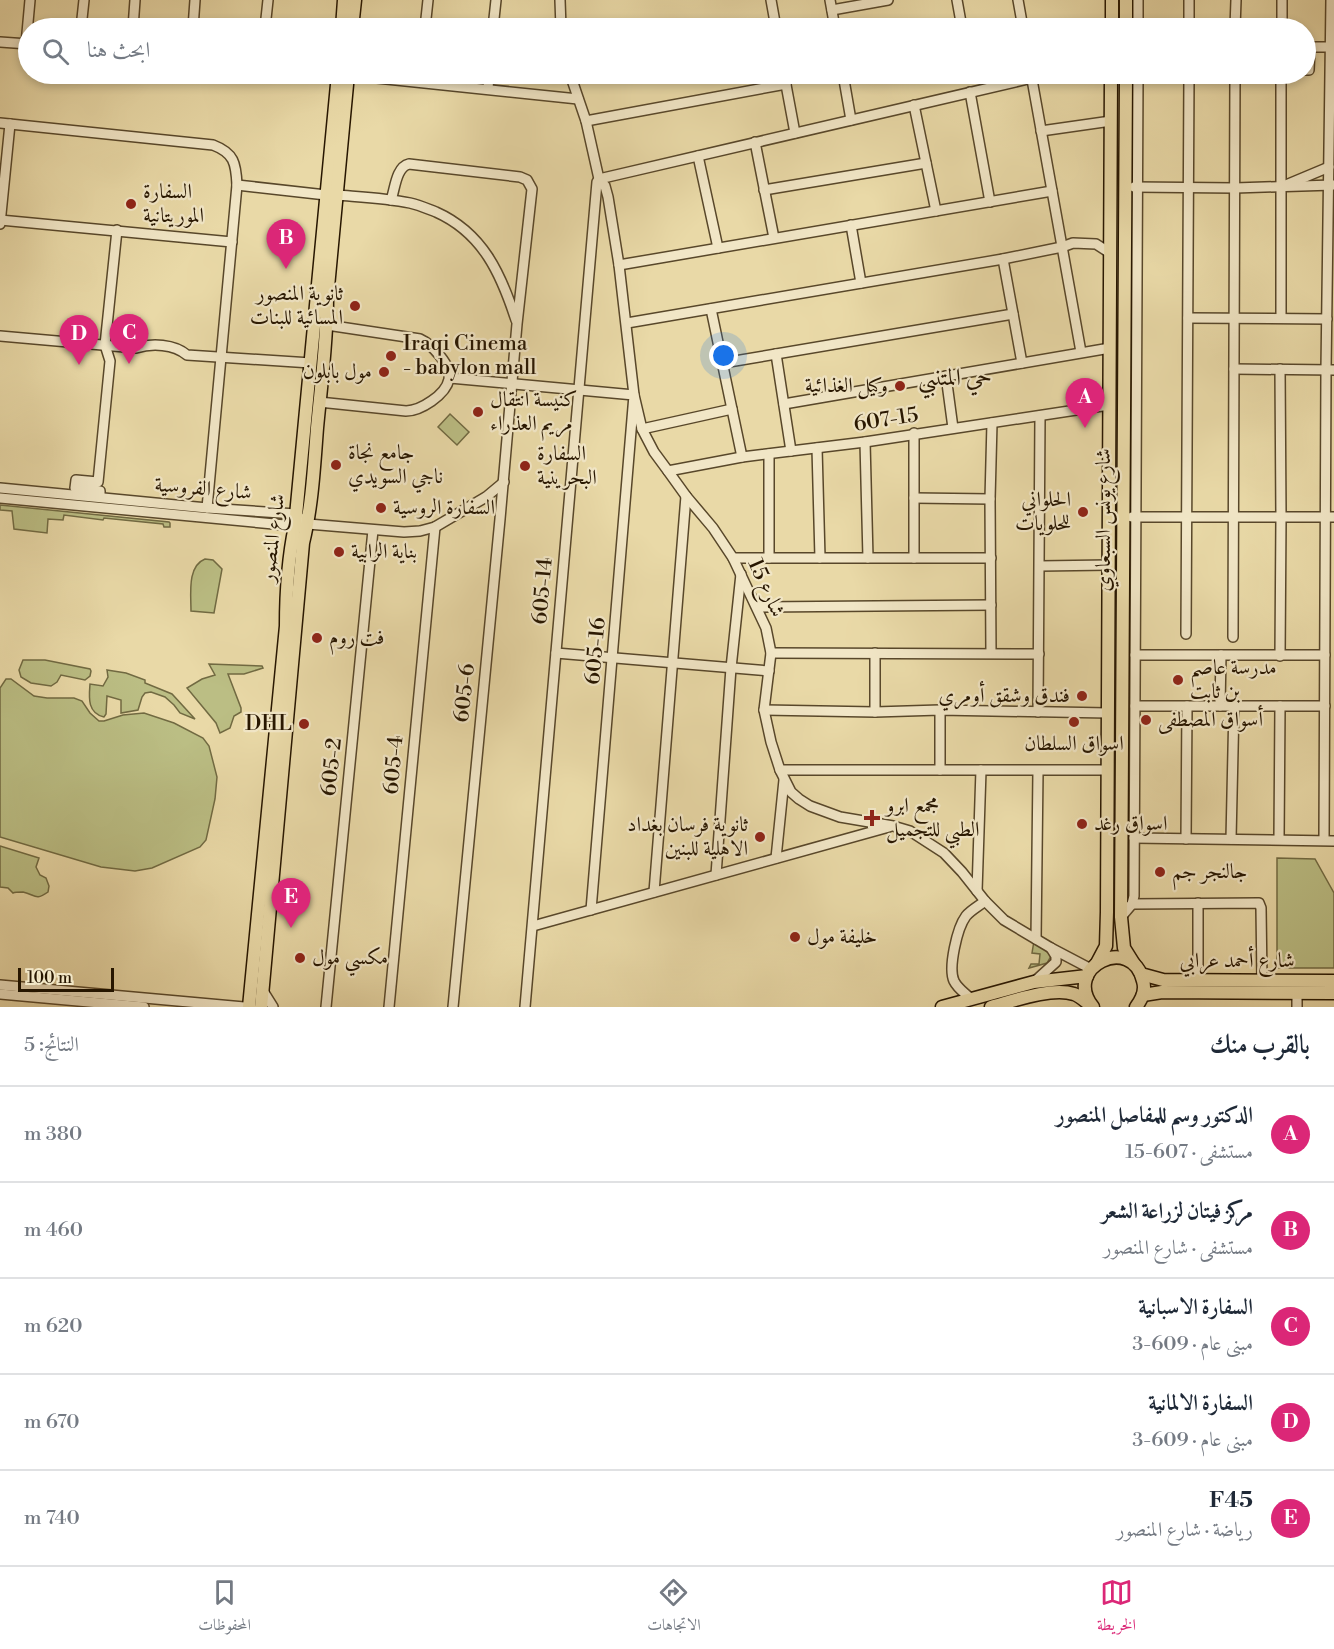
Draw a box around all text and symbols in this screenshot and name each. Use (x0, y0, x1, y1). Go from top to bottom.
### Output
search box (18, 18, 1316, 84)
icon: search (39, 35, 72, 68)
text: ابحث هنا (87, 37, 150, 64)
place label: السفارة الموريتانية (143, 179, 204, 229)
marker: السفارة الموريتانية (124, 197, 138, 211)
pin: B (266, 220, 306, 269)
place label: ثانوية المنصور المسائية للبنات (250, 281, 344, 331)
marker: ثانوية المنصور المسائية للبنات (348, 299, 362, 313)
pin: C (110, 314, 148, 364)
pin: D (60, 316, 98, 365)
place label: Iraqi Cinema - babylon mall (403, 331, 536, 381)
your location (709, 341, 738, 370)
marker: Iraqi Cinema - babylon mall (384, 349, 398, 363)
place label: مول بابلون (303, 359, 372, 385)
district label: حي المتنبي (918, 363, 992, 399)
marker: مول بابلون (377, 365, 391, 379)
place label: وكيل الغذائية (805, 373, 888, 400)
pin: A (1066, 378, 1104, 428)
marker: وكيل الغذائية (893, 379, 907, 393)
place label: كنيسة انتقال مريم العذراء (490, 387, 578, 441)
street label: 607-15 (852, 402, 920, 438)
marker: كنيسة انتقال مريم العذراء (471, 405, 485, 419)
place label: جامع نجاة ناجي السويدي (348, 440, 443, 493)
place label: السفارة البحرينية (537, 441, 597, 491)
street label: شارع يونس السبعاوي (1091, 448, 1121, 592)
marker: جامع نجاة ناجي السويدي (329, 458, 343, 472)
marker: السفارة البحرينية (518, 459, 532, 473)
street label: شارع الفروسية (153, 472, 253, 510)
place label: الحلواني للحلويات (1015, 487, 1071, 537)
street label: شارع المنصور (254, 492, 295, 586)
place label: السفارة الروسية (393, 495, 495, 521)
marker: السفارة الروسية (374, 501, 388, 515)
marker: الحلواني للحلويات (1076, 505, 1090, 519)
place label: بناية الرابية (351, 539, 417, 565)
marker: بناية الرابية (332, 545, 346, 559)
street label: شارع 15 (738, 555, 790, 623)
street label: 605-14 (527, 556, 559, 626)
street label: 605-16 (580, 616, 612, 686)
place label: فت روم (329, 625, 384, 655)
marker: فت روم (310, 631, 324, 645)
place label: مدرسة عاصم بن ثابت (1190, 655, 1277, 705)
street label: 605-6 (449, 662, 481, 724)
marker: مدرسة عاصم بن ثابت (1171, 673, 1185, 687)
place label: فندق وشقق أومري (938, 680, 1070, 711)
marker: فندق وشقق أومري (1075, 689, 1089, 703)
place label: أسواق المصطفى (1158, 704, 1263, 734)
place label: DHL (245, 711, 292, 737)
marker: أسواق المصطفى (1139, 713, 1153, 727)
marker: اسواق السلطان (1067, 715, 1081, 729)
marker: DHL (297, 717, 311, 731)
place label: اسواق السلطان (1024, 731, 1124, 757)
street label: 605-4 (378, 734, 410, 796)
street label: 605-2 (316, 737, 348, 797)
place label: مجمع ابرو الطبي للتجميل (884, 793, 980, 849)
marker: مجمع ابرو الطبي للتجميل (863, 809, 881, 827)
place label: اسواق رغد (1094, 811, 1168, 837)
place label: ثانوية فرسان بغداد الاهلية للبنين (627, 812, 749, 862)
marker: اسواق رغد (1075, 817, 1089, 831)
marker: ثانوية فرسان بغداد الاهلية للبنين (753, 830, 767, 844)
place label: جالنجر جم (1172, 859, 1247, 891)
marker: جالنجر جم (1153, 865, 1167, 879)
pin: E (272, 878, 310, 928)
place label: خليفة مول (807, 924, 877, 950)
marker: خليفة مول (788, 930, 802, 944)
place label: مكسي مول (312, 945, 388, 977)
street label: شارع أحمد عرابي (1179, 945, 1295, 978)
marker: مكسي مول (293, 951, 307, 965)
scale bar (18, 965, 114, 992)
text: 100 m (27, 968, 72, 988)
text: بالقرب منك (1210, 1029, 1310, 1061)
text: النتائج: 5 (24, 1033, 79, 1058)
text: الدكتور وسم للمفاصل المنصور (1056, 1102, 1253, 1129)
text: 380 m (24, 1122, 82, 1147)
text: A (1283, 1122, 1298, 1147)
text: مستشفى · 607-15 (1125, 1140, 1253, 1165)
text: مركز فيتان لزراعة الشعر (1101, 1198, 1253, 1225)
text: 460 m (24, 1218, 83, 1243)
text: B (1283, 1218, 1298, 1243)
text: مستشفى · شارع المنصور (1104, 1236, 1253, 1261)
text: السفارة الاسبانية (1138, 1294, 1253, 1321)
text: 620 m (24, 1314, 82, 1339)
text: C (1283, 1314, 1298, 1339)
text: مبنى عام · 609-3 (1132, 1332, 1253, 1357)
text: السفارة الالمانية (1148, 1390, 1253, 1417)
text: 670 m (24, 1410, 80, 1435)
text: D (1283, 1410, 1298, 1435)
text: مبنى عام · 609-3 (1132, 1428, 1253, 1453)
text: F45 (1209, 1487, 1253, 1514)
text: 740 m (24, 1506, 80, 1531)
text: E (1284, 1506, 1297, 1531)
text: رياضة · شارع المنصور (1117, 1518, 1253, 1543)
tab: المحفوظات (198, 1576, 251, 1640)
tab: الاتجاهات (647, 1576, 701, 1640)
tab: الخريطة (1097, 1576, 1136, 1640)

